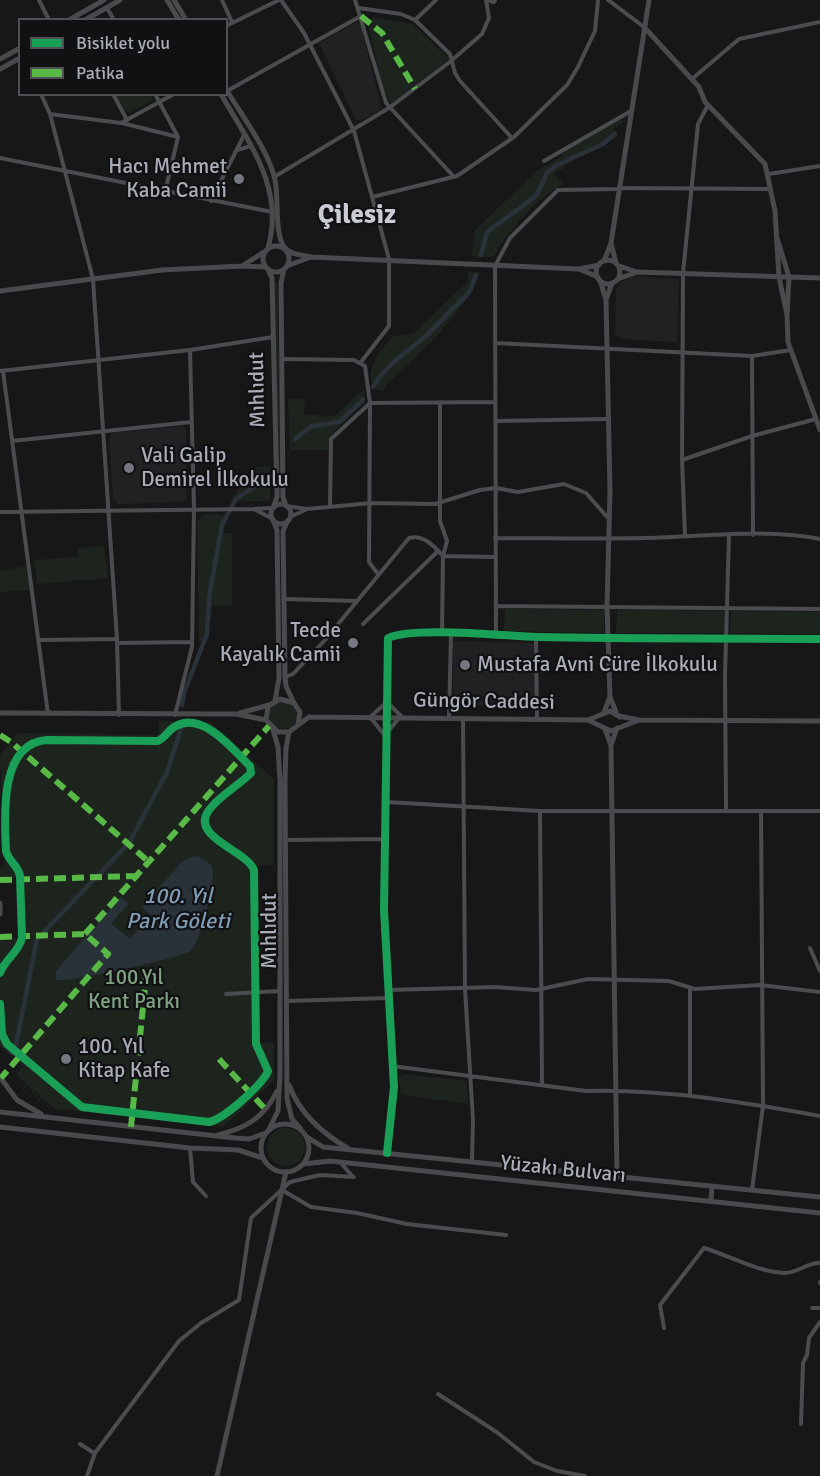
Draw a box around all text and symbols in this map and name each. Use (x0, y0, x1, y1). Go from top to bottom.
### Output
legend (18, 18, 228, 96)
text: Bisiklet yolu (76, 32, 170, 54)
text: Patika (76, 62, 124, 84)
place label: Hacı Mehmet Kaba Camii (108, 154, 227, 204)
marker: Hacı Mehmet Kaba Camii (232, 172, 246, 186)
district label: Çilesiz (318, 200, 396, 232)
street label: Mıhlıdut (245, 352, 271, 428)
place label: Vali Galip Demirel İlkokulu (141, 443, 289, 493)
marker: Vali Galip Demirel İlkokulu (122, 461, 136, 475)
place label: Tecde Kayalık Camii (220, 618, 341, 668)
marker: Tecde Kayalık Camii (346, 636, 360, 650)
place label: Mustafa Avni Cüre İlkokulu (477, 652, 718, 678)
marker: Mustafa Avni Cüre İlkokulu (458, 658, 472, 672)
street label: Güngör Caddesi (413, 688, 555, 716)
water label: 100. Yıl Park Göleti (126, 884, 230, 936)
street label: Mıhlıdut (257, 893, 283, 969)
park label: 100.Yıl Kent Parkı (88, 965, 180, 1015)
place label: 100. Yıl Kitap Kafe (78, 1034, 170, 1084)
marker: 100. Yıl Kitap Kafe (59, 1052, 73, 1066)
street label: Yüzakı Bulvarı (499, 1151, 627, 1189)

